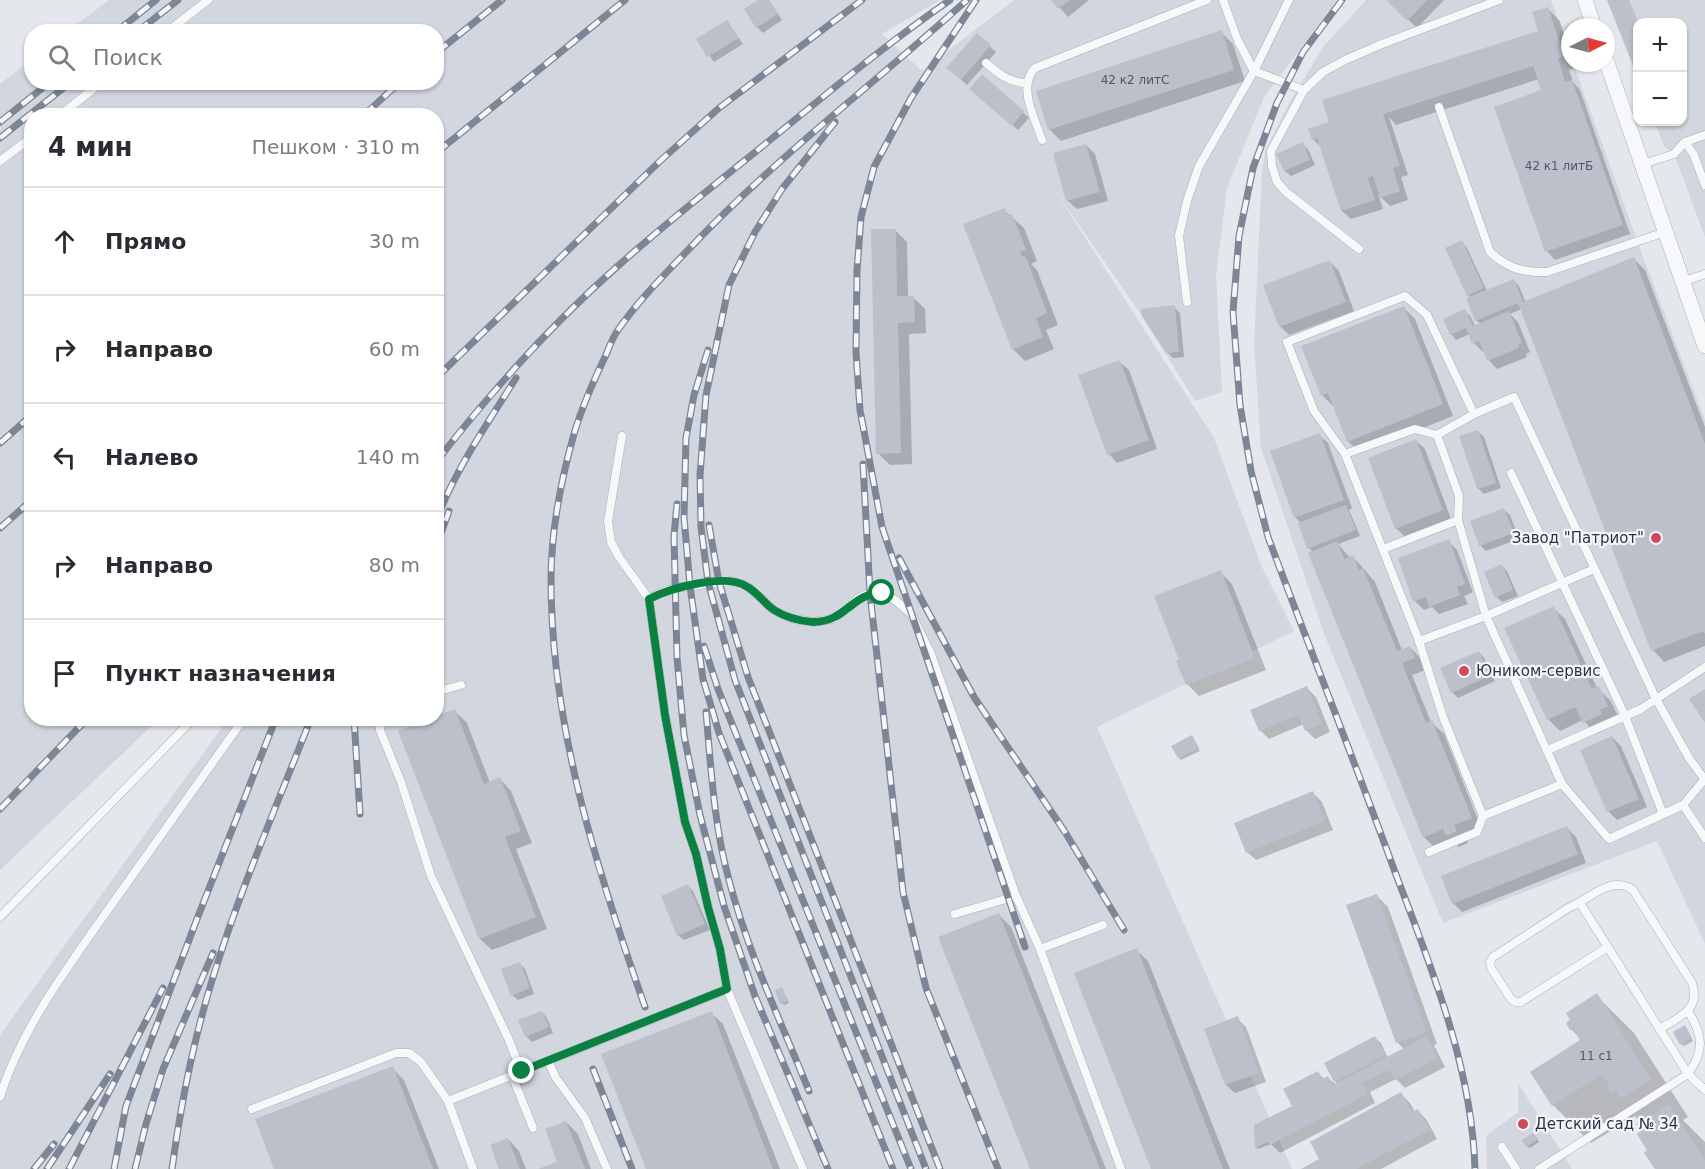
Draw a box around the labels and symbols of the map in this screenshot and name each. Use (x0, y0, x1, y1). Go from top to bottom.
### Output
north arrow (1561, 18, 1615, 72)
house number: 42 к2 литС (1101, 73, 1169, 87)
house number: 42 к1 литБ (1525, 159, 1593, 173)
place label: Завод "Патриот" (1512, 529, 1644, 547)
marker: Завод "Патриот" (1649, 531, 1663, 545)
route start (868, 579, 894, 605)
place label: Юником-сервис (1476, 662, 1601, 680)
marker: Юником-сервис (1457, 664, 1471, 678)
house number: 11 с1 (1579, 1049, 1613, 1063)
route end (508, 1057, 534, 1083)
place label: Детский сад № 34 (1535, 1115, 1678, 1133)
marker: Детский сад № 34 (1516, 1117, 1530, 1131)

